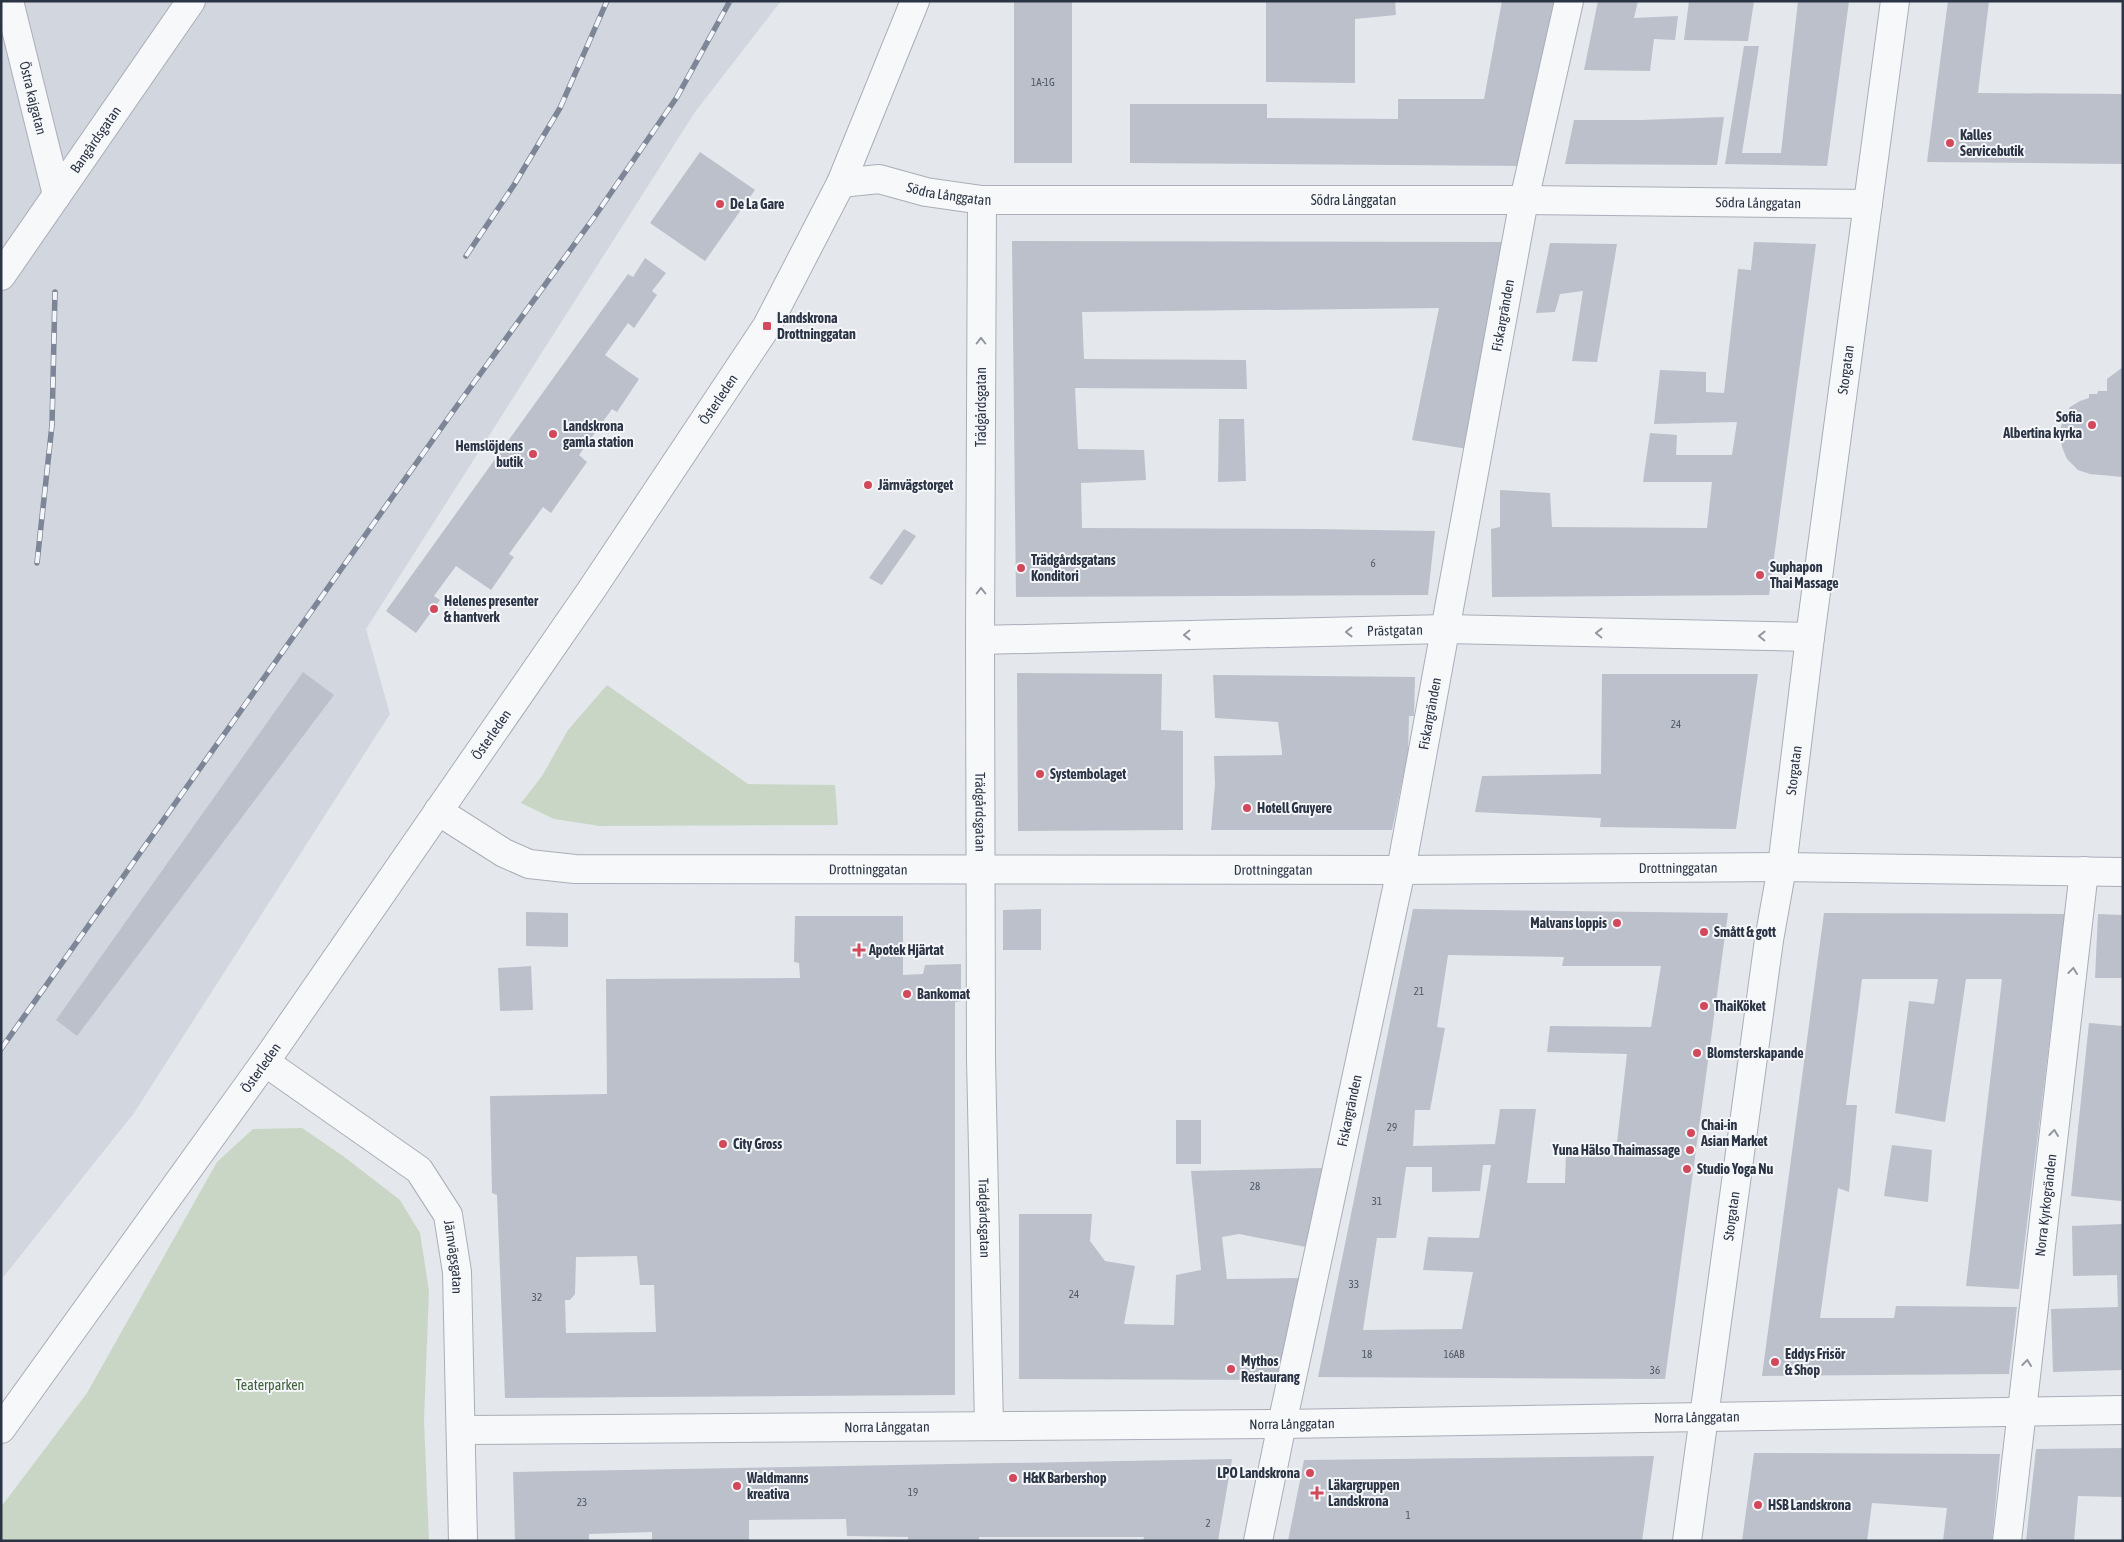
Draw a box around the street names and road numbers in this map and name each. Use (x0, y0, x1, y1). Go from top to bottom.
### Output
street label: Östra kajgatan (16, 60, 50, 136)
street label: Bangårdsgatan (67, 103, 124, 176)
street label: Södra Långgatan (905, 179, 991, 208)
street label: Södra Långgatan (1311, 192, 1396, 208)
street label: Södra Långgatan (1716, 194, 1801, 211)
street label: Fiskargränden (1488, 278, 1517, 353)
street label: Storgatan (1834, 344, 1857, 395)
street label: Trädgårdsgatan (973, 367, 989, 447)
street label: Österleden (696, 371, 741, 428)
street label: Prästgatan (1367, 622, 1423, 639)
street label: Fiskargränden (1415, 676, 1444, 751)
street label: Österleden (468, 707, 514, 763)
street label: Storgatan (1783, 745, 1805, 796)
street label: Trädgårdsgatan (972, 772, 989, 852)
street label: Drottninggatan (1639, 860, 1718, 876)
street label: Drottninggatan (829, 861, 908, 877)
street label: Drottninggatan (1234, 862, 1313, 878)
street label: Österleden (238, 1040, 284, 1096)
street label: Fiskargränden (1334, 1073, 1365, 1148)
street label: Norra Kyrkogränden (2032, 1153, 2059, 1257)
street label: Trädgårdsgatan (976, 1178, 993, 1258)
street label: Storgatan (1720, 1190, 1743, 1242)
street label: Järnvägsgatan (441, 1219, 465, 1294)
street label: Norra Långgatan (1654, 1408, 1740, 1426)
street label: Norra Långgatan (1249, 1415, 1335, 1432)
street label: Norra Långgatan (844, 1419, 930, 1435)

